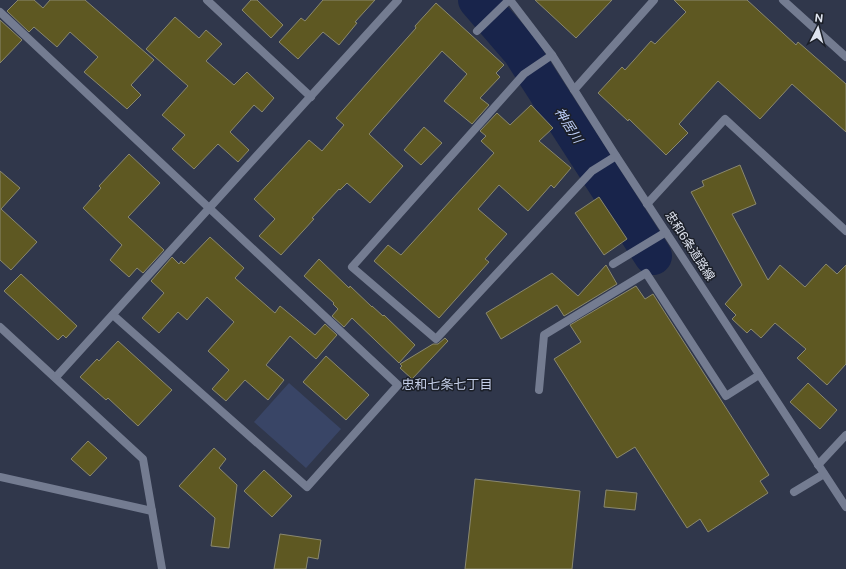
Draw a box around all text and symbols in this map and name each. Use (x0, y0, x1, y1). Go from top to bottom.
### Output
north arrow (798, 8, 838, 48)
text: N (814, 12, 824, 24)
water label: 神居川 (552, 105, 587, 147)
street label: 忠和6条道路線 (662, 209, 718, 283)
district label: 忠和七条七丁目 (401, 377, 493, 392)

